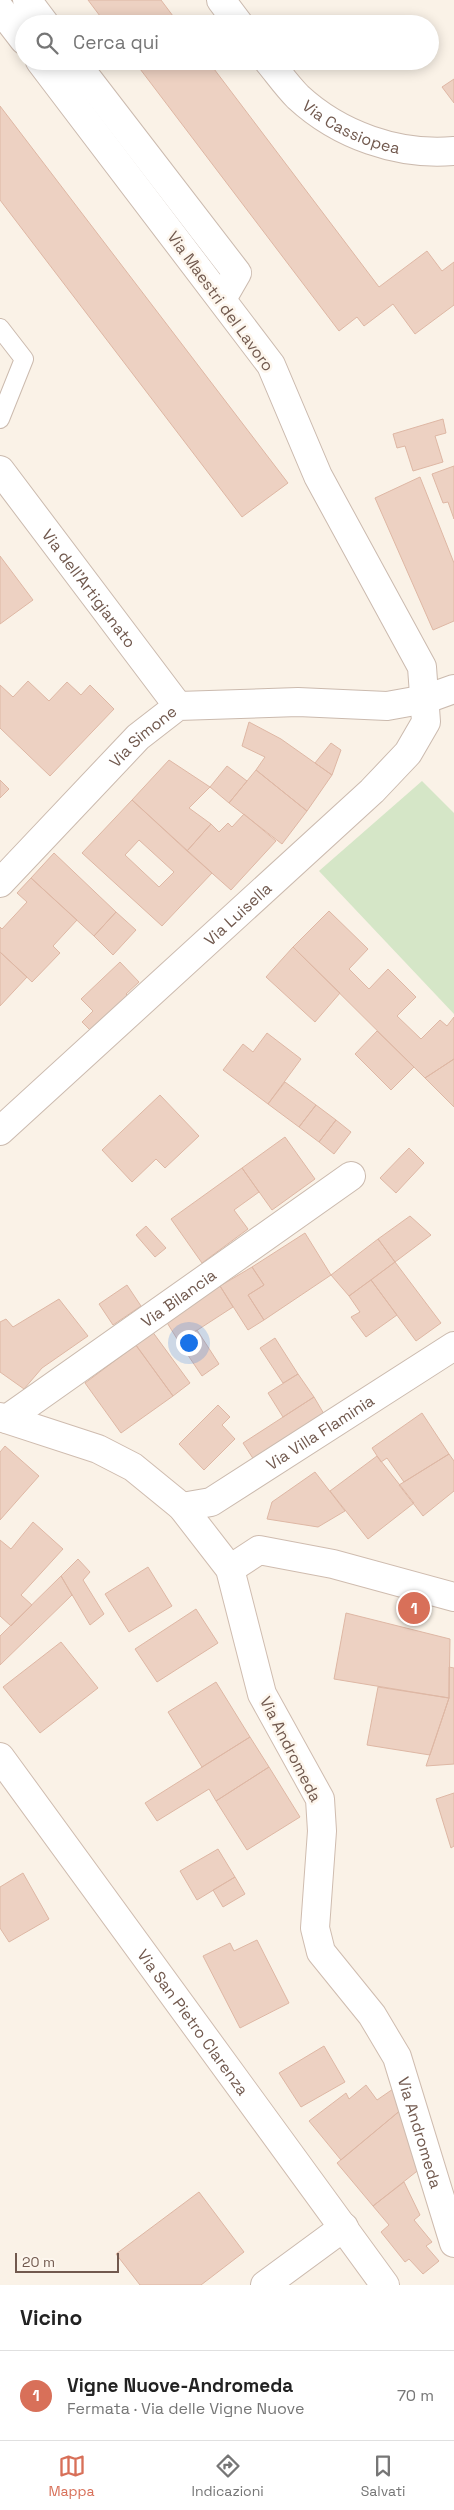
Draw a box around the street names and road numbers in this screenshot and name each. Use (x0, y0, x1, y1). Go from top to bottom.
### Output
street label: Via Cassiopea (298, 95, 402, 159)
street label: Via Maestri del Lavoro (163, 227, 279, 376)
street label: Via dell'Artigianato (37, 525, 140, 652)
street label: Via Simone (105, 701, 181, 772)
street label: Via Luisella (200, 878, 276, 950)
street label: Via Bilancia (137, 1264, 221, 1332)
street label: Via Villa Flaminia (262, 1390, 378, 1475)
street label: Via Andromeda (255, 1693, 326, 1805)
street label: Via San Pietro Clarenza (133, 1945, 253, 2100)
street label: Via Andromeda (393, 2074, 447, 2191)

